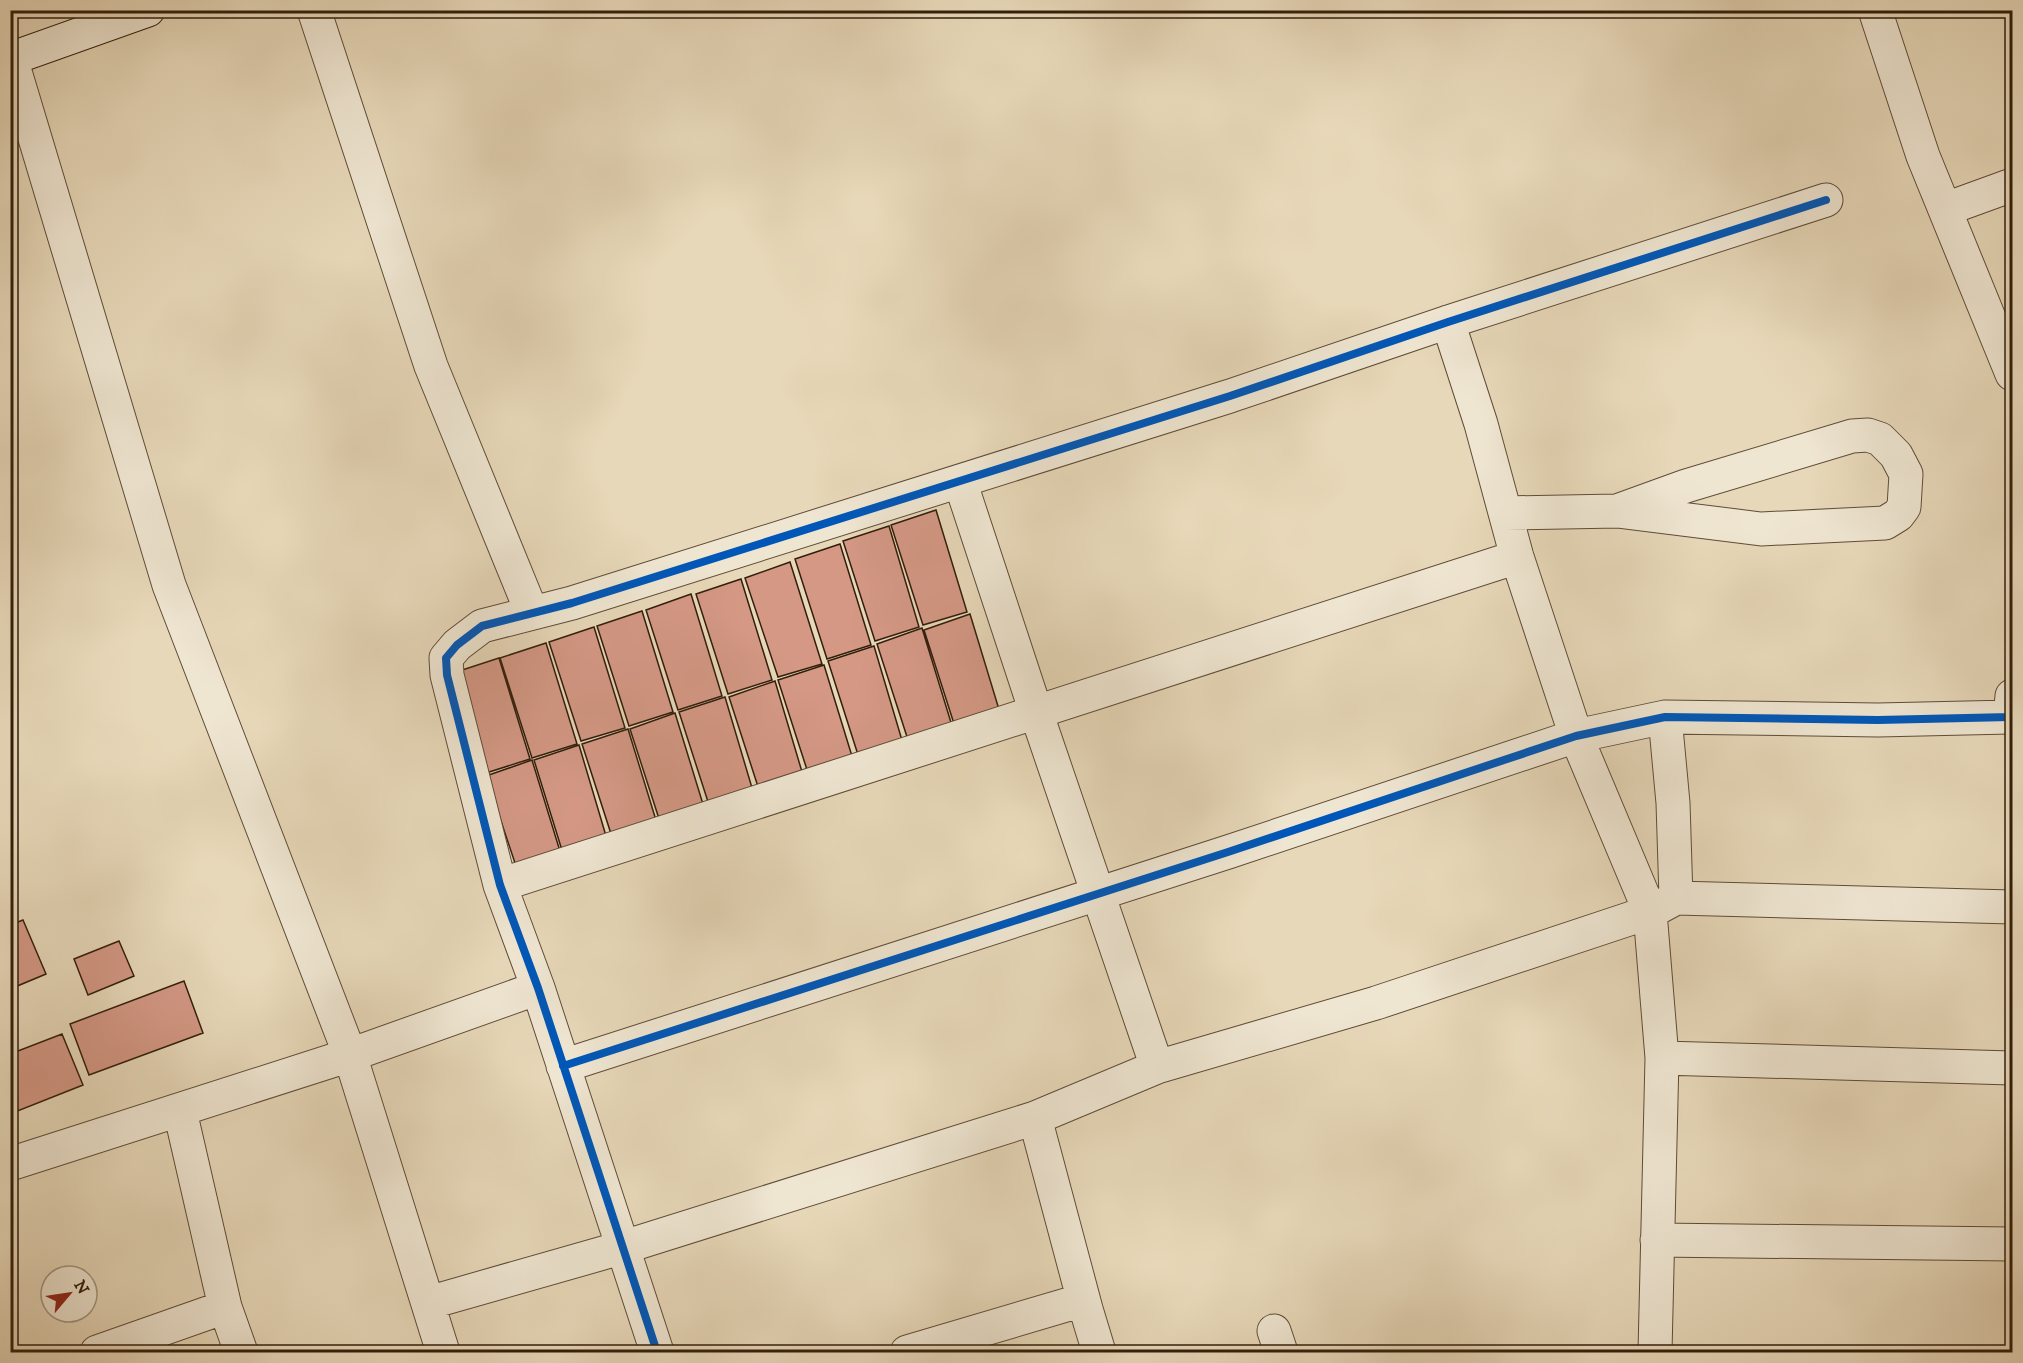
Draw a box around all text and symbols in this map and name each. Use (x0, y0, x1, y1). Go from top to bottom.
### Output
north arrow (39, 1264, 99, 1324)
text: N (69, 1277, 93, 1298)

